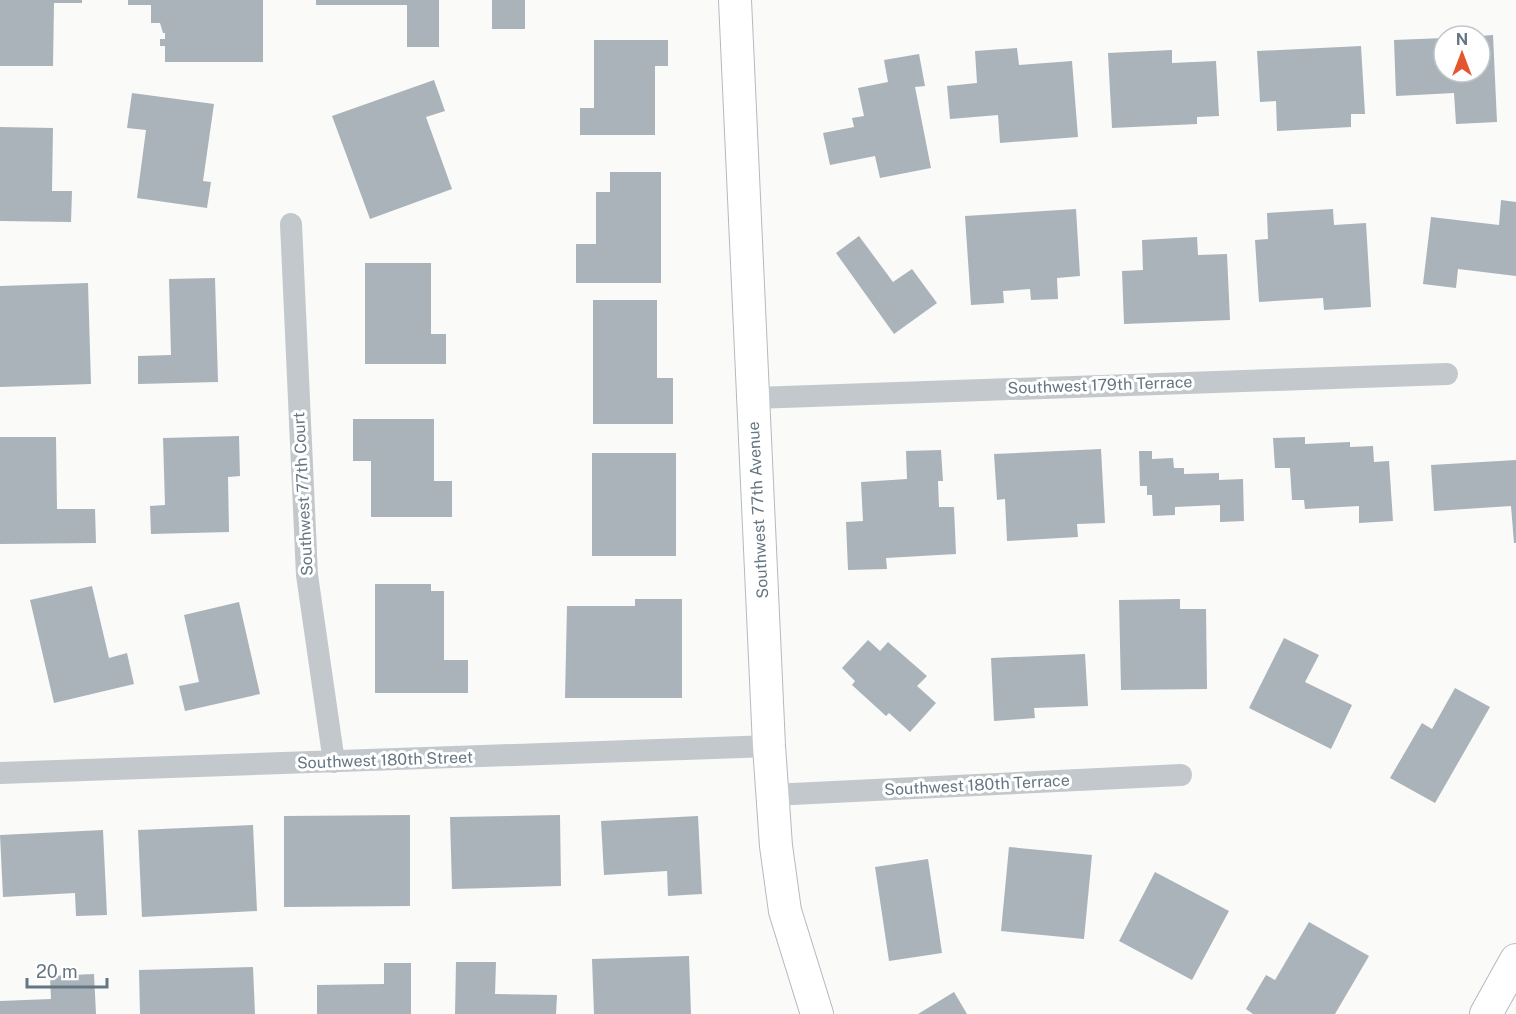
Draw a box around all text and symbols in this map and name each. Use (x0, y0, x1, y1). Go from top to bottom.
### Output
north arrow (1432, 24, 1492, 84)
text: N (1456, 30, 1468, 49)
street label: Southwest 179th Terrace (1007, 372, 1193, 398)
street label: Southwest 77th Court (289, 412, 317, 576)
street label: Southwest 77th Avenue (744, 421, 772, 599)
street label: Southwest 180th Street (297, 747, 473, 773)
street label: Southwest 180th Terrace (884, 771, 1070, 799)
scale bar (27, 951, 106, 989)
text: 20 m (36, 961, 78, 982)

